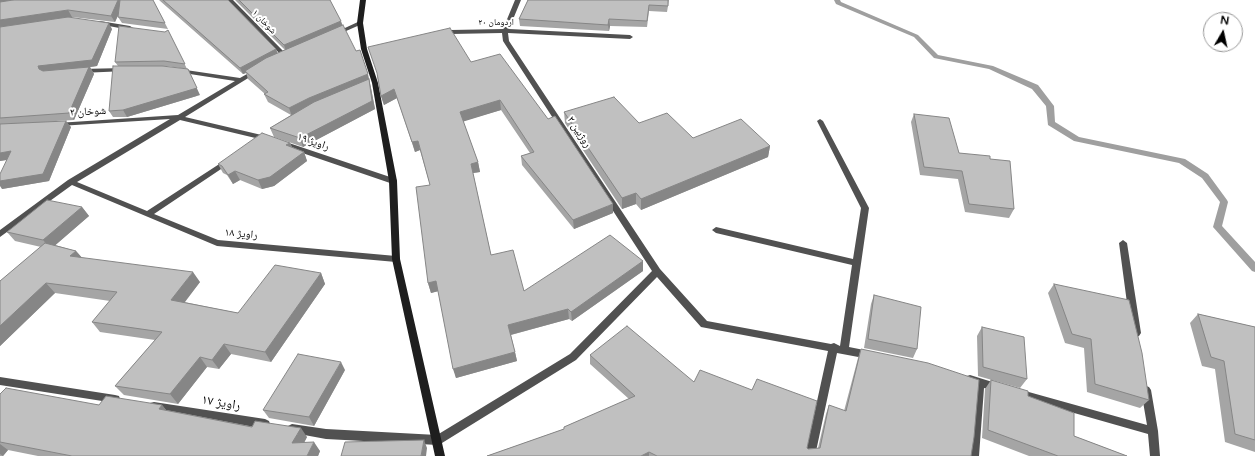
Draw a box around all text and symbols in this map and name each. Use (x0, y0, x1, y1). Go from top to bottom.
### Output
street label: شوخان ۱ (250, 8, 278, 36)
north arrow (1203, 12, 1243, 52)
text: N (1219, 14, 1230, 28)
street label: اردومان ۲۰ (478, 18, 514, 28)
street label: شوخان ۲ (69, 104, 107, 120)
street label: روژبین ۲ (564, 114, 594, 150)
street label: راویژ ۱۹ (295, 130, 331, 154)
street label: راویژ ۱۸ (224, 226, 258, 242)
street label: راویژ ۱۷ (201, 392, 241, 414)

